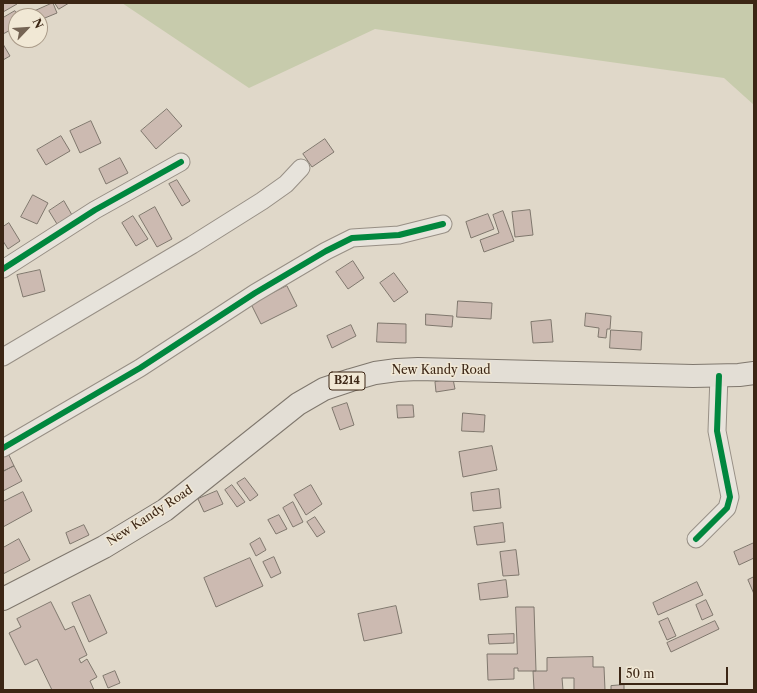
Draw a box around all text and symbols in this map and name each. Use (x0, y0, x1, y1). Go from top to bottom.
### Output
north arrow (8, 8, 48, 48)
text: N (30, 16, 46, 31)
street label: New Kandy Road (391, 364, 491, 378)
road number: B214 (329, 372, 365, 390)
street label: New Kandy Road (104, 483, 196, 549)
scale bar (621, 659, 730, 685)
text: 50 m (626, 666, 655, 681)

